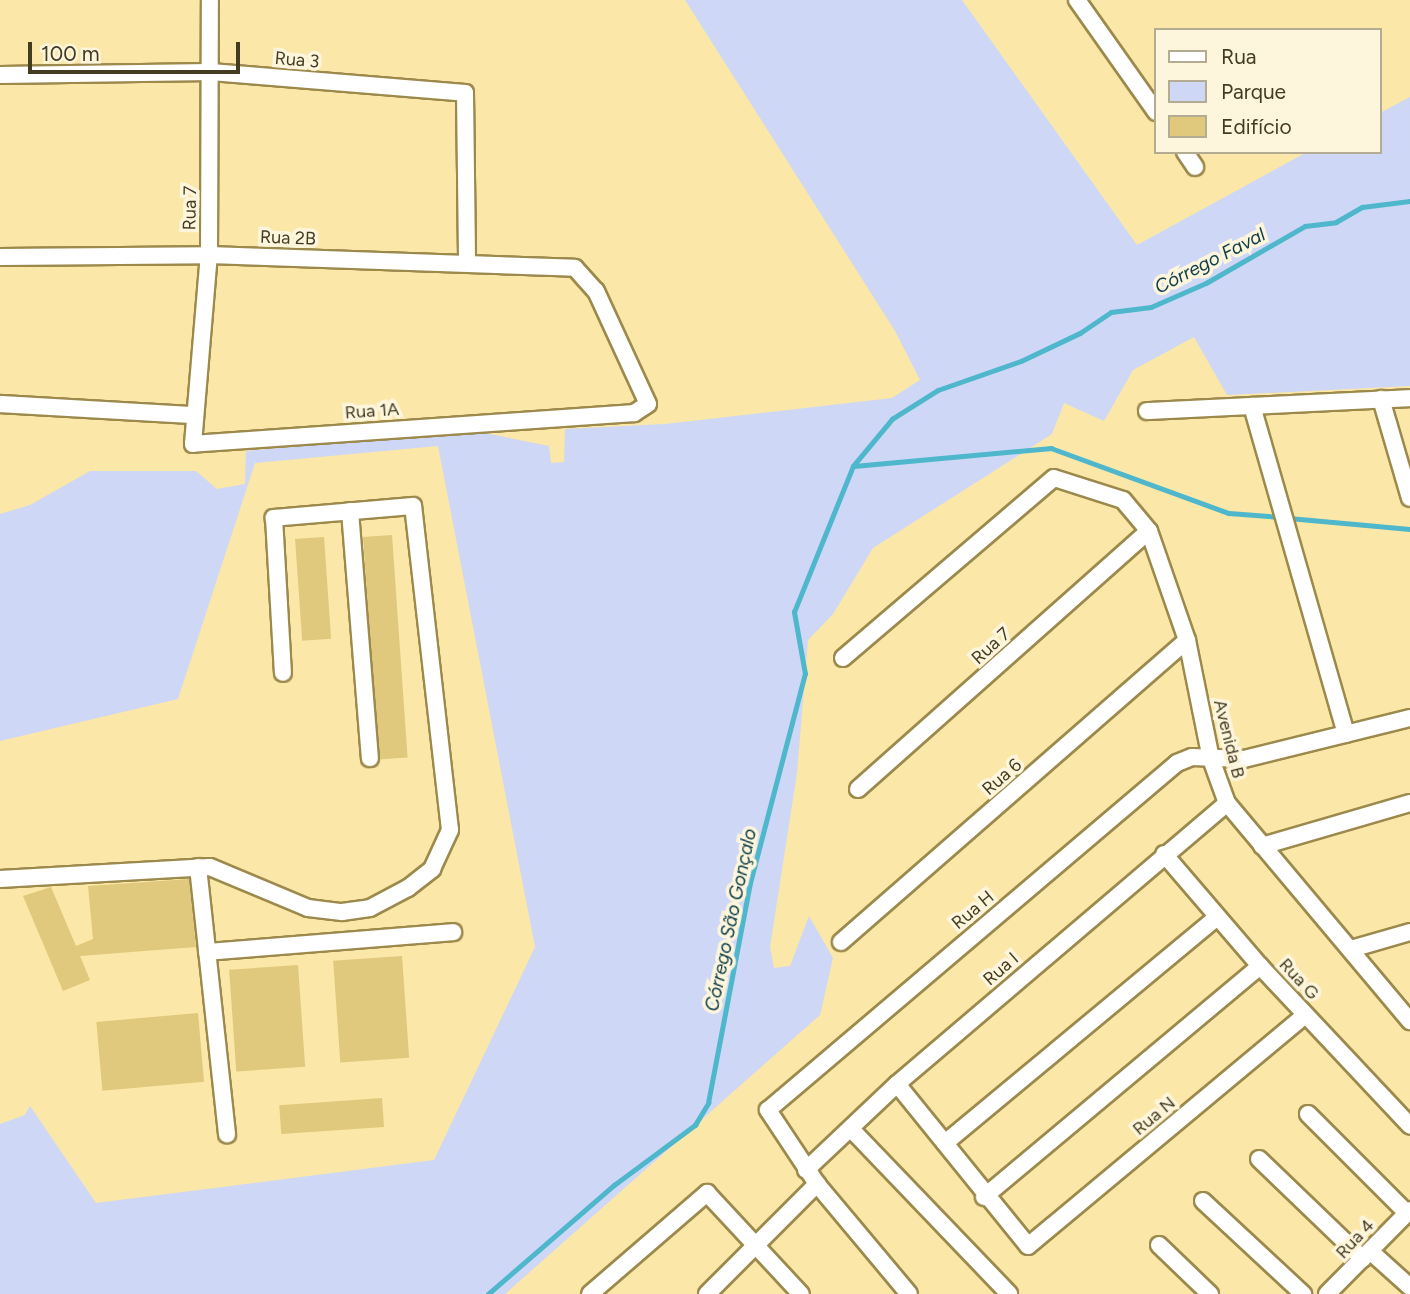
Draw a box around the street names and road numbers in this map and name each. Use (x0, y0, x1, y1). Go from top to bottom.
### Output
street label: Rua 3 (274, 47, 320, 73)
street label: Rua 7 (179, 186, 201, 230)
street label: Rua 2B (260, 226, 316, 250)
street label: Rua 1A (344, 398, 400, 424)
street label: Rua 7 (967, 623, 1015, 669)
street label: Avenida B (1209, 697, 1249, 781)
street label: Rua 6 (978, 754, 1026, 800)
street label: Rua H (947, 886, 999, 934)
street label: Rua I (979, 948, 1023, 990)
street label: Rua G (1275, 954, 1323, 1004)
street label: Rua N (1128, 1092, 1180, 1140)
street label: Rua 4 (1331, 1215, 1379, 1263)

